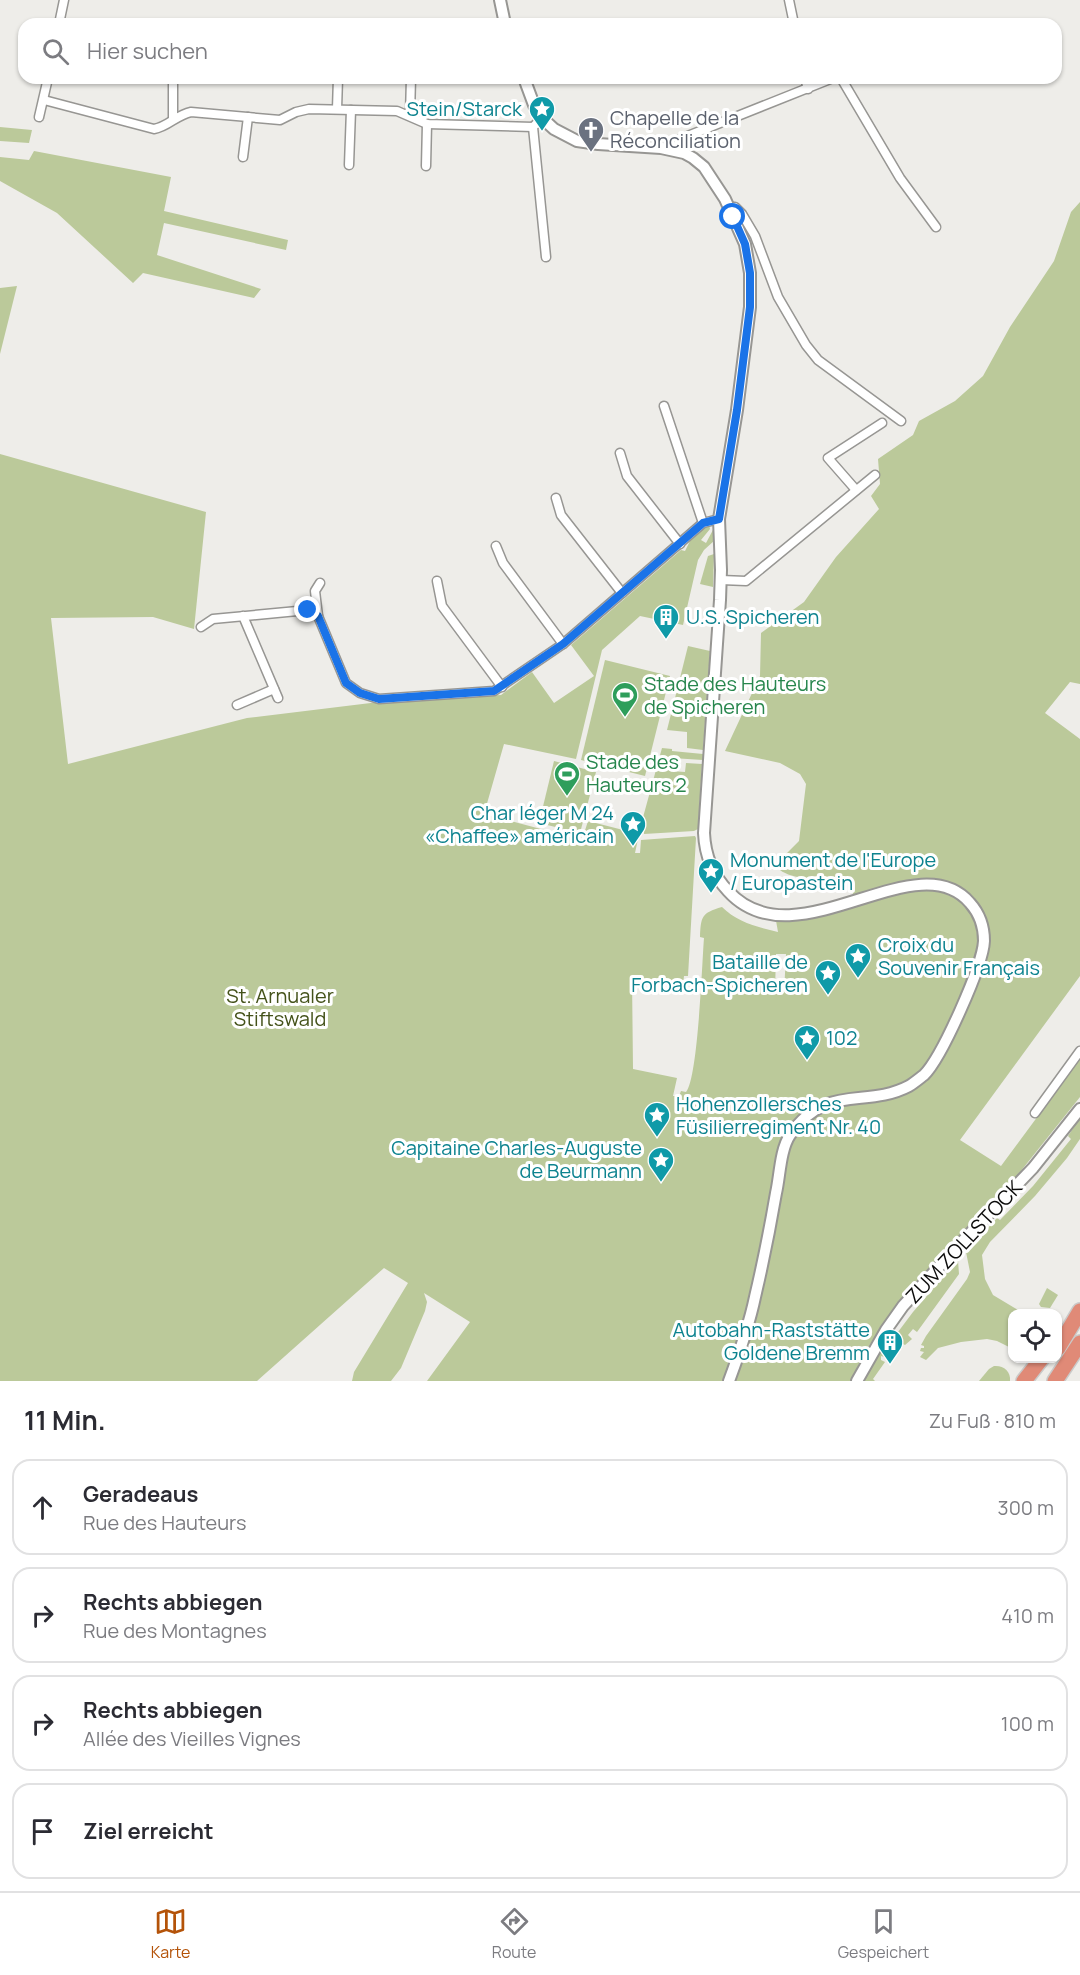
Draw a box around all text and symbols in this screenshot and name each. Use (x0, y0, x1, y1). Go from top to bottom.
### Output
search box (18, 18, 1062, 84)
icon: search (39, 35, 72, 68)
text: Hier suchen (87, 36, 208, 66)
place icon: Stein/Starck (527, 94, 557, 132)
place label: Stein/Starck (407, 95, 523, 122)
place label: Chapelle de la Réconciliation (610, 104, 741, 154)
church icon: Chapelle de la Réconciliation (576, 115, 606, 153)
route start (719, 203, 745, 229)
route end (294, 596, 320, 622)
building icon: U.S. Spicheren (651, 602, 681, 640)
place label: U.S. Spicheren (686, 603, 819, 630)
place label: Stade des Hauteurs de Spicheren (644, 670, 826, 720)
sports icon: Stade des Hauteurs de Spicheren (610, 680, 640, 718)
place label: Stade des Hauteurs 2 (586, 748, 687, 798)
sports icon: Stade des Hauteurs 2 (552, 759, 582, 797)
place label: Char léger M 24 «Chaffee» américain (425, 799, 614, 849)
place icon: Char léger M 24 «Chaffee» américain (618, 809, 648, 847)
place label: Monument de l'Europe / Europastein (730, 846, 936, 896)
place icon: Monument de l'Europe / Europastein (696, 856, 726, 894)
place label: Croix du Souvenir Français (878, 931, 1040, 981)
place icon: Croix du Souvenir Français (843, 941, 873, 979)
place label: Bataille de Forbach-Spicheren (631, 948, 808, 998)
place icon: Bataille de Forbach-Spicheren (813, 958, 843, 996)
park label: St. Arnualer Stiftswald (226, 982, 334, 1032)
place icon: 102 (792, 1023, 822, 1061)
place label: 102 (826, 1024, 857, 1051)
place label: Hohenzollersches Füsilierregiment Nr. 40 (676, 1090, 881, 1140)
place icon: Hohenzollersches Füsilierregiment Nr. 40 (642, 1100, 672, 1138)
place label: Capitaine Charles-Auguste de Beurmann (391, 1134, 642, 1184)
place icon: Capitaine Charles-Auguste de Beurmann (646, 1145, 676, 1183)
street label: ZUM ZOLLSTOCK (899, 1174, 1028, 1309)
map controls (1008, 1309, 1062, 1363)
button: locate (1008, 1309, 1062, 1363)
place label: Autobahn-Raststätte Goldene Bremm (673, 1316, 870, 1366)
building icon: Autobahn-Raststätte Goldene Bremm (875, 1327, 905, 1365)
text: 11 Min. (24, 1402, 106, 1438)
text: Zu Fuß · 810 m (929, 1407, 1056, 1434)
text: Geradeaus (83, 1479, 198, 1509)
icon: ahead (26, 1491, 59, 1524)
text: 300 m (998, 1494, 1054, 1521)
text: Rue des Hauteurs (83, 1509, 246, 1536)
text: Rechts abbiegen (83, 1587, 262, 1617)
icon: right (26, 1599, 59, 1632)
text: 410 m (1001, 1602, 1054, 1629)
text: Rue des Montagnes (83, 1617, 267, 1644)
text: Rechts abbiegen (83, 1695, 262, 1725)
icon: right (26, 1707, 59, 1740)
text: 100 m (1001, 1710, 1054, 1737)
text: Allée des Vieilles Vignes (83, 1725, 301, 1752)
icon: arrive (26, 1815, 59, 1848)
text: Ziel erreicht (83, 1816, 214, 1846)
tab: Karte (151, 1905, 190, 1963)
tab: Route (492, 1905, 536, 1963)
tab: Gespeichert (838, 1905, 929, 1963)

